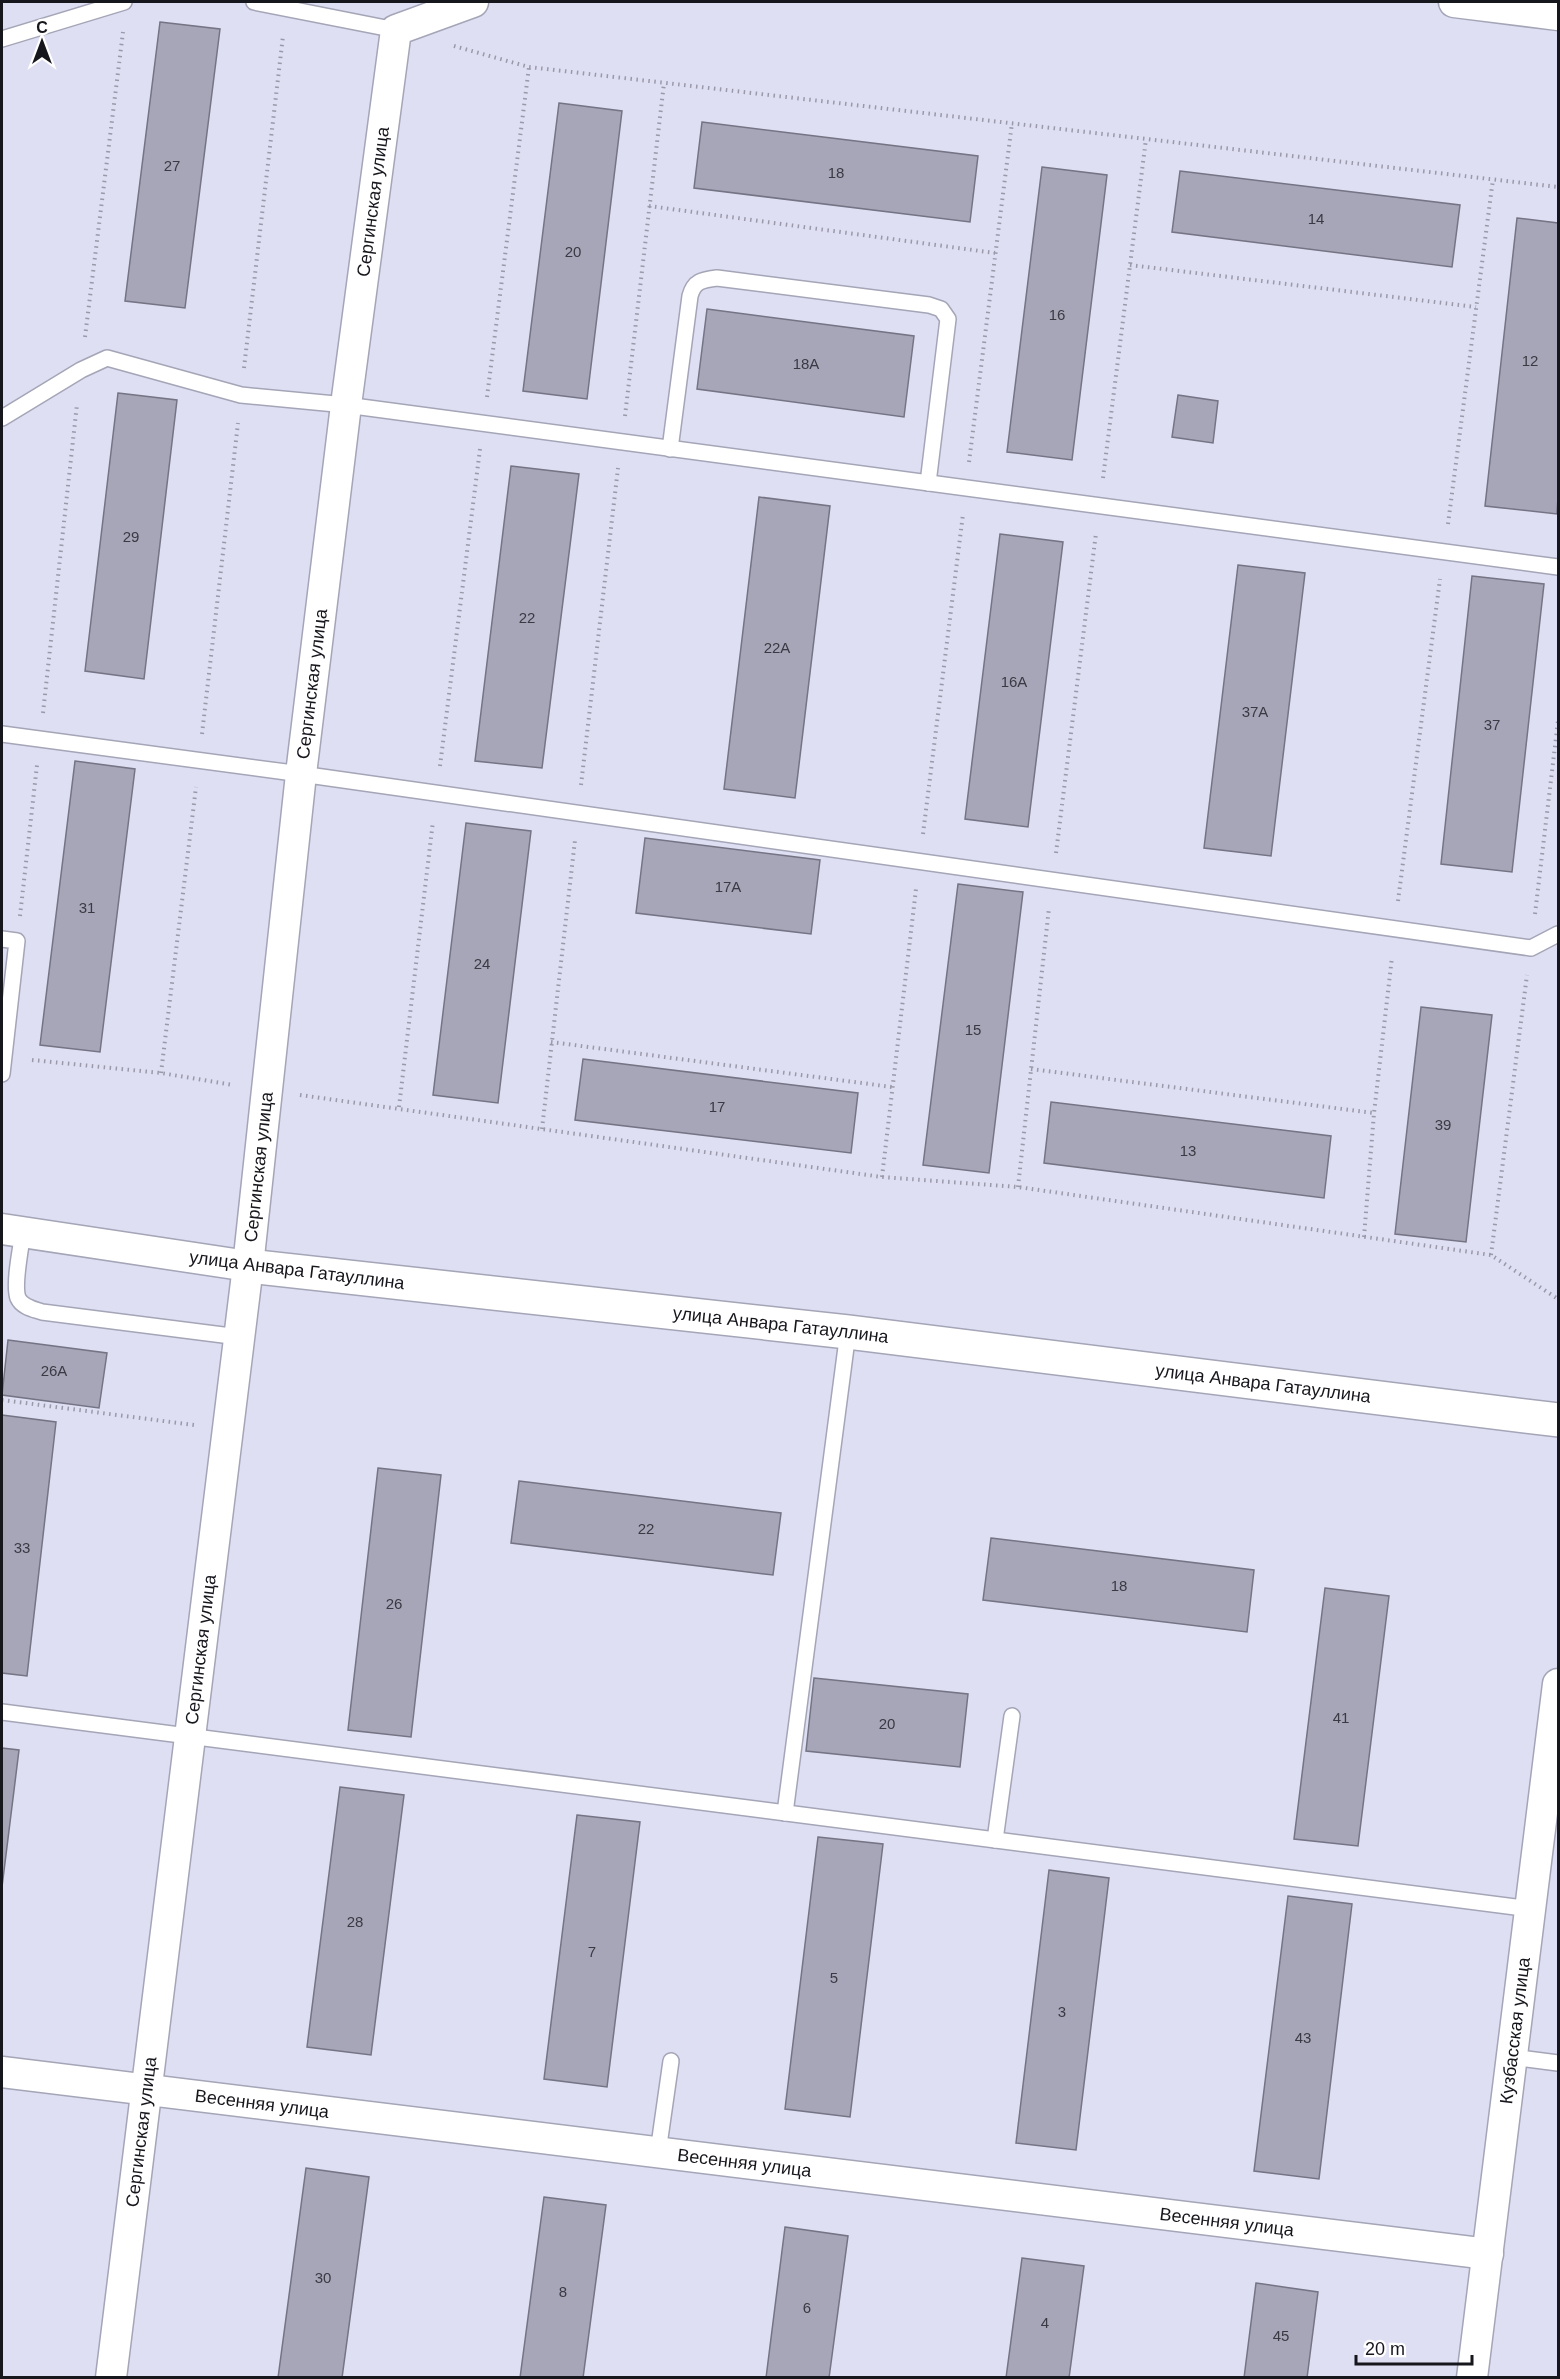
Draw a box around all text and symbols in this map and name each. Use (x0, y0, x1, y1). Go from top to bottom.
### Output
north arrow (12, 12, 72, 72)
text: С (36, 19, 48, 36)
street label: Сергинская улица (353, 125, 393, 278)
house number: 27 (164, 157, 180, 174)
house number: 18 (828, 164, 844, 181)
house number: 14 (1308, 210, 1324, 227)
house number: 20 (565, 243, 581, 260)
house number: 16 (1049, 306, 1065, 323)
house number: 12 (1522, 352, 1538, 369)
house number: 18А (793, 355, 819, 372)
house number: 29 (123, 528, 139, 545)
street label: Сергинская улица (293, 607, 331, 760)
house number: 22 (519, 609, 535, 626)
house number: 22А (764, 639, 790, 656)
house number: 16А (1001, 673, 1027, 690)
house number: 37А (1242, 703, 1268, 720)
house number: 37 (1484, 716, 1500, 733)
house number: 17А (715, 878, 741, 895)
house number: 31 (79, 899, 95, 916)
house number: 24 (474, 955, 490, 972)
house number: 15 (965, 1021, 981, 1038)
street label: Сергинская улица (241, 1090, 277, 1243)
house number: 17 (709, 1098, 725, 1115)
house number: 39 (1435, 1116, 1451, 1133)
house number: 13 (1180, 1142, 1196, 1159)
street label: улица Анвара Гатауллина (188, 1247, 407, 1293)
street label: улица Анвара Гатауллина (672, 1303, 891, 1347)
street label: улица Анвара Гатауллина (1154, 1360, 1373, 1407)
house number: 26А (41, 1362, 67, 1379)
house number: 22 (638, 1520, 654, 1537)
house number: 33 (14, 1539, 30, 1556)
street label: Сергинская улица (182, 1572, 220, 1726)
house number: 18 (1111, 1577, 1127, 1594)
house number: 26 (386, 1595, 402, 1612)
house number: 41 (1333, 1709, 1349, 1726)
house number: 20 (879, 1715, 895, 1732)
house number: 28 (347, 1913, 363, 1930)
house number: 7 (588, 1943, 596, 1960)
street label: Кузбасская улица (1496, 1955, 1534, 2105)
house number: 5 (830, 1969, 838, 1986)
house number: 3 (1058, 2003, 1066, 2020)
house number: 43 (1295, 2029, 1311, 2046)
street label: Сергинская улица (122, 2055, 161, 2208)
street label: Весенняя улица (194, 2086, 331, 2122)
street label: Весенняя улица (676, 2145, 814, 2181)
street label: Весенняя улица (1159, 2204, 1296, 2240)
house number: 30 (315, 2269, 331, 2286)
house number: 8 (559, 2283, 567, 2300)
house number: 6 (803, 2299, 811, 2316)
house number: 4 (1041, 2314, 1049, 2331)
house number: 45 (1273, 2327, 1289, 2344)
scale bar (1356, 2328, 1472, 2366)
text: 20 m (1365, 2339, 1405, 2359)

